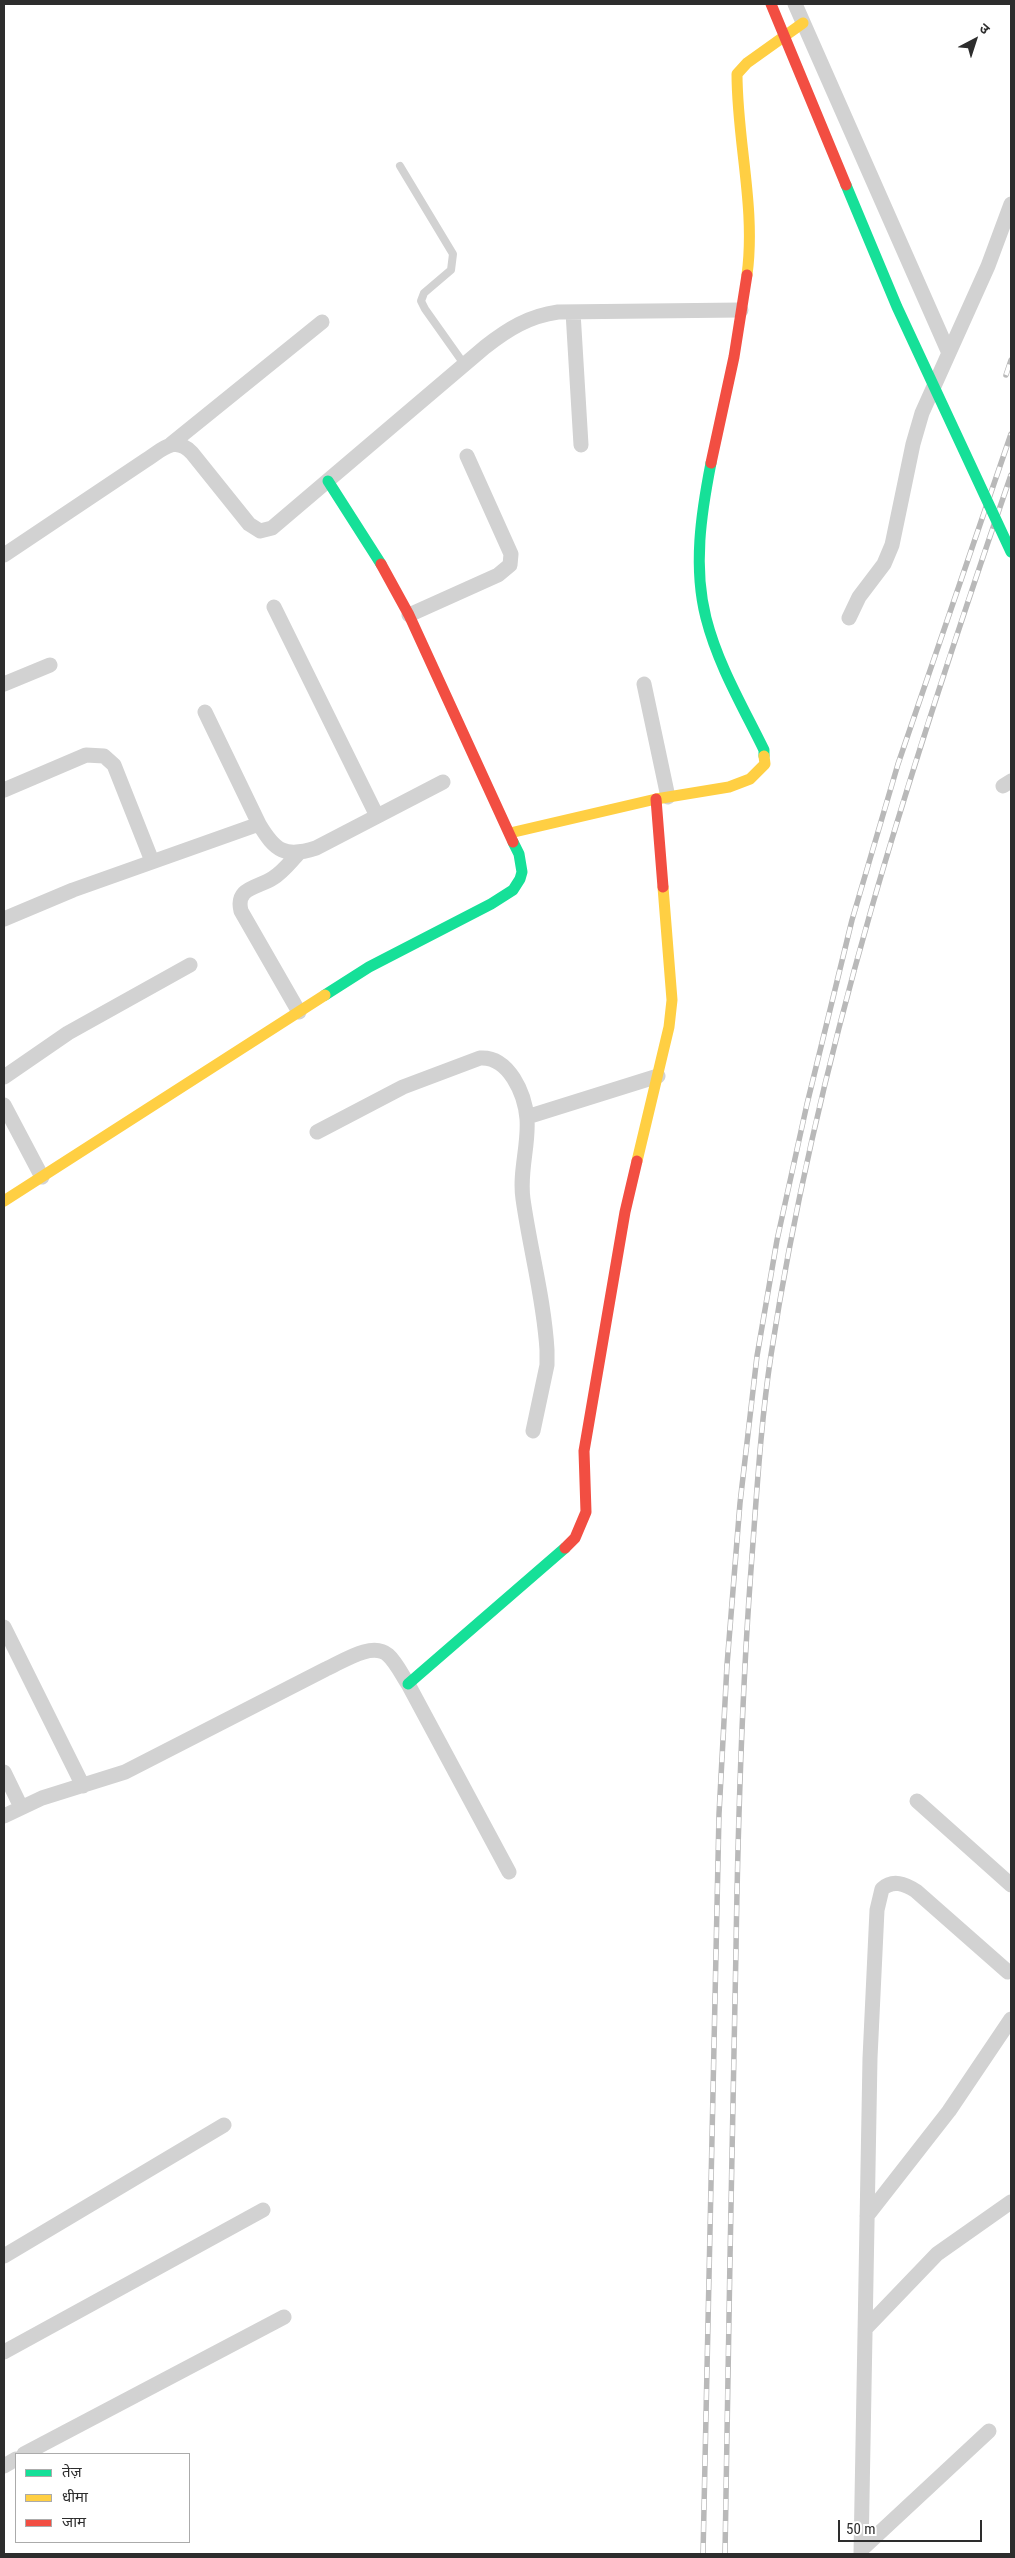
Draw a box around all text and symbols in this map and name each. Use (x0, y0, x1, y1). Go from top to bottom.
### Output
north arrow (950, 15, 1000, 65)
text: उ (976, 20, 993, 37)
legend (15, 2453, 190, 2543)
text: तेज़ (62, 2463, 82, 2481)
text: धीमा (62, 2488, 88, 2506)
scale bar (840, 2510, 984, 2542)
text: जाम (62, 2513, 86, 2531)
text: 50 m (846, 2520, 876, 2538)

